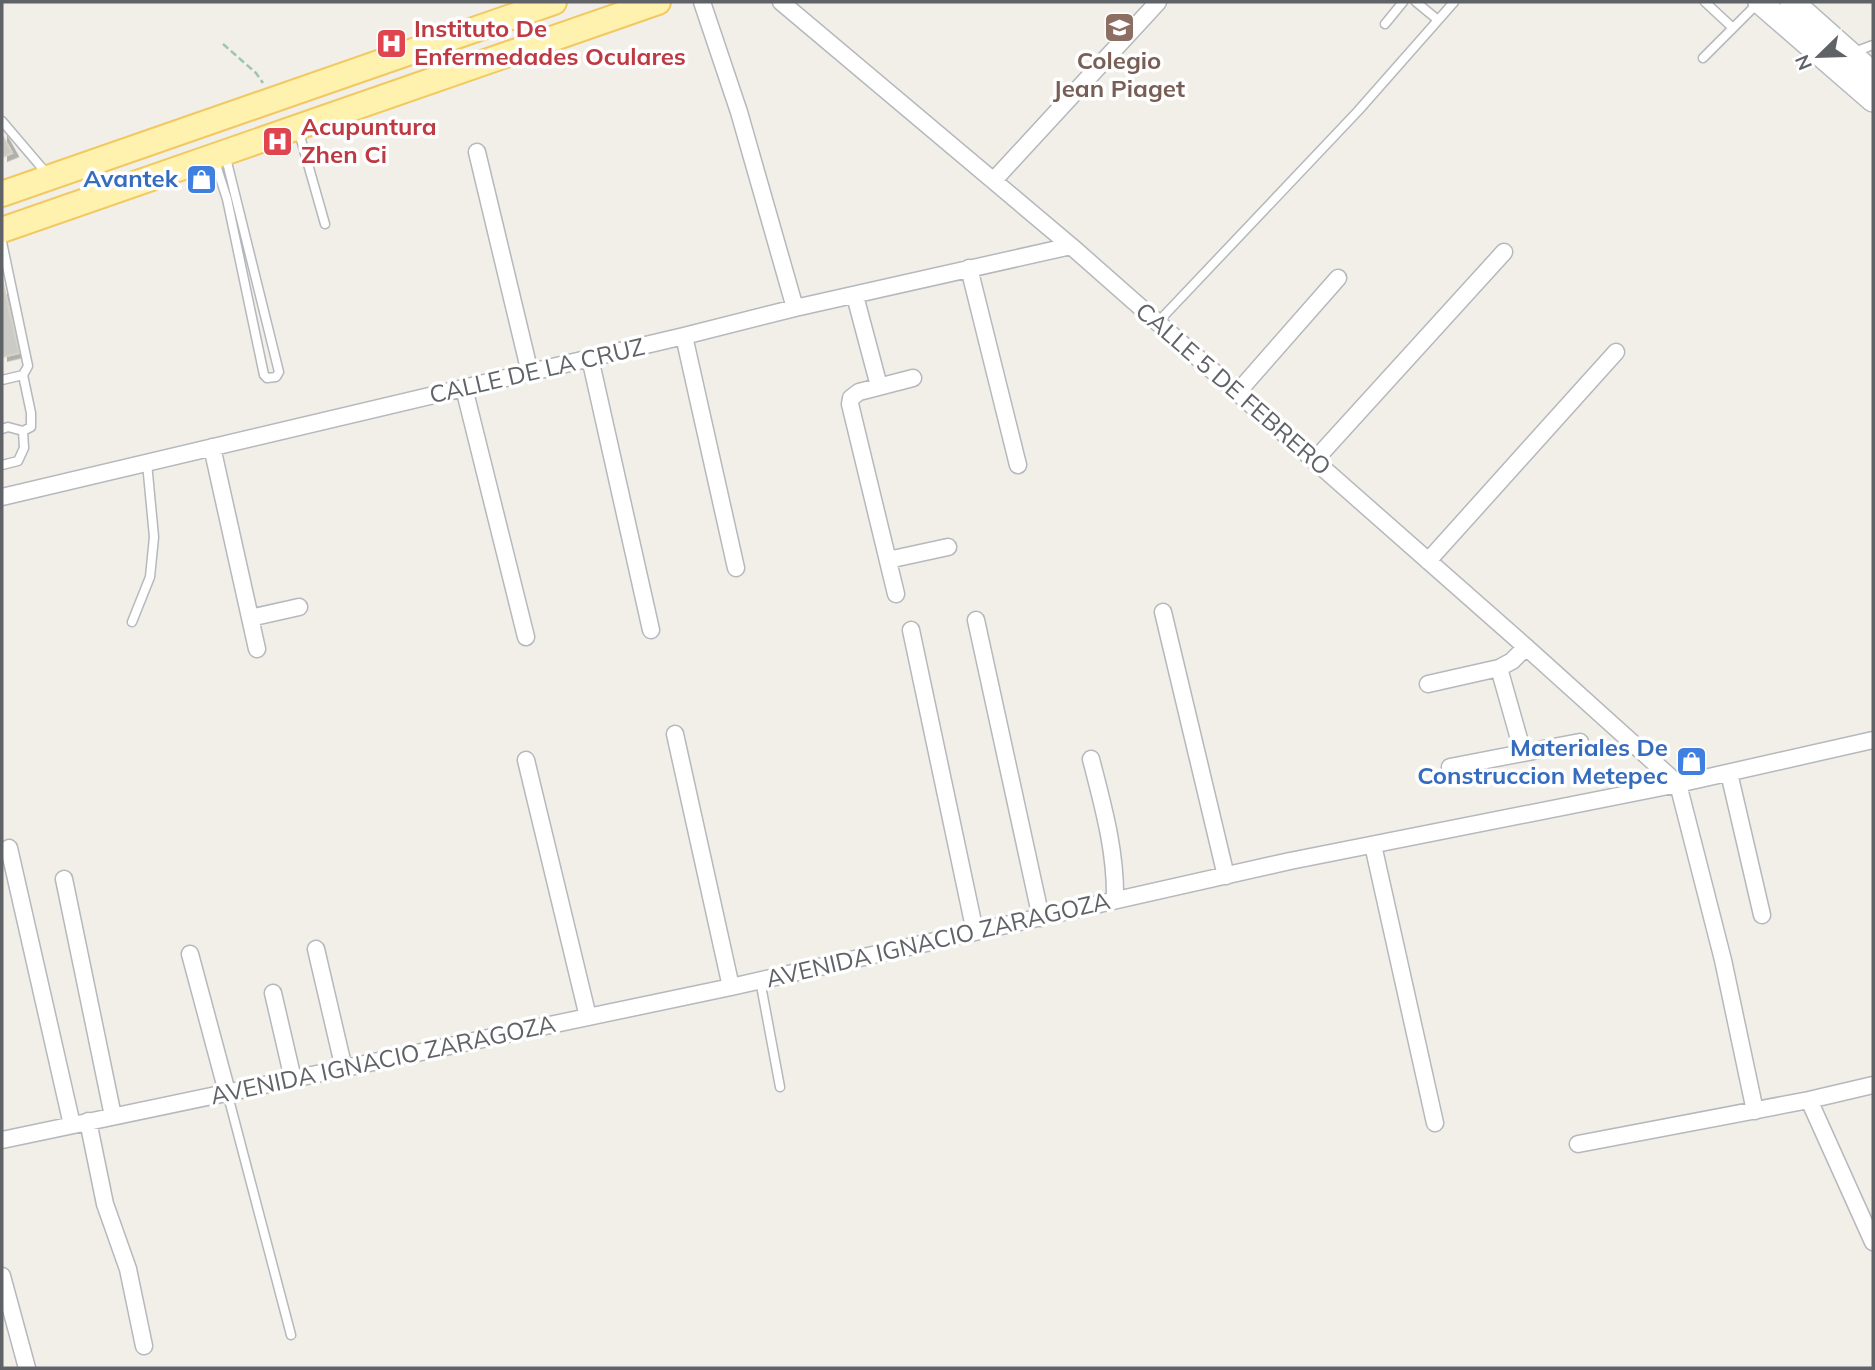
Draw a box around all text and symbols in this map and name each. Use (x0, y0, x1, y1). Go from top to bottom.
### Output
school or university icon: Colegio Jean Piaget (1102, 10, 1136, 44)
place label: Instituto De Enfermedades Oculares (414, 13, 686, 71)
north arrow (1784, 21, 1854, 91)
hospital icon: Instituto De Enfermedades Oculares (374, 26, 408, 60)
place label: Colegio Jean Piaget (1053, 45, 1185, 103)
text: N (1790, 51, 1817, 74)
place label: Acupuntura Zhen Ci (301, 111, 437, 169)
hospital icon: Acupuntura Zhen Ci (261, 124, 295, 158)
shop icon: Avantek (184, 162, 218, 196)
place label: Avantek (83, 163, 179, 193)
street label: CALLE 5 DE FEBRERO (1130, 295, 1337, 481)
street label: CALLE DE LA CRUZ (426, 331, 647, 409)
place label: Materiales De Construccion Metepec (1417, 732, 1668, 790)
shop icon: Materiales De Construccion Metepec (1674, 745, 1708, 779)
street label: AVENIDA IGNACIO ZARAGOZA (763, 885, 1113, 993)
street label: AVENIDA IGNACIO ZARAGOZA (207, 1008, 558, 1110)

